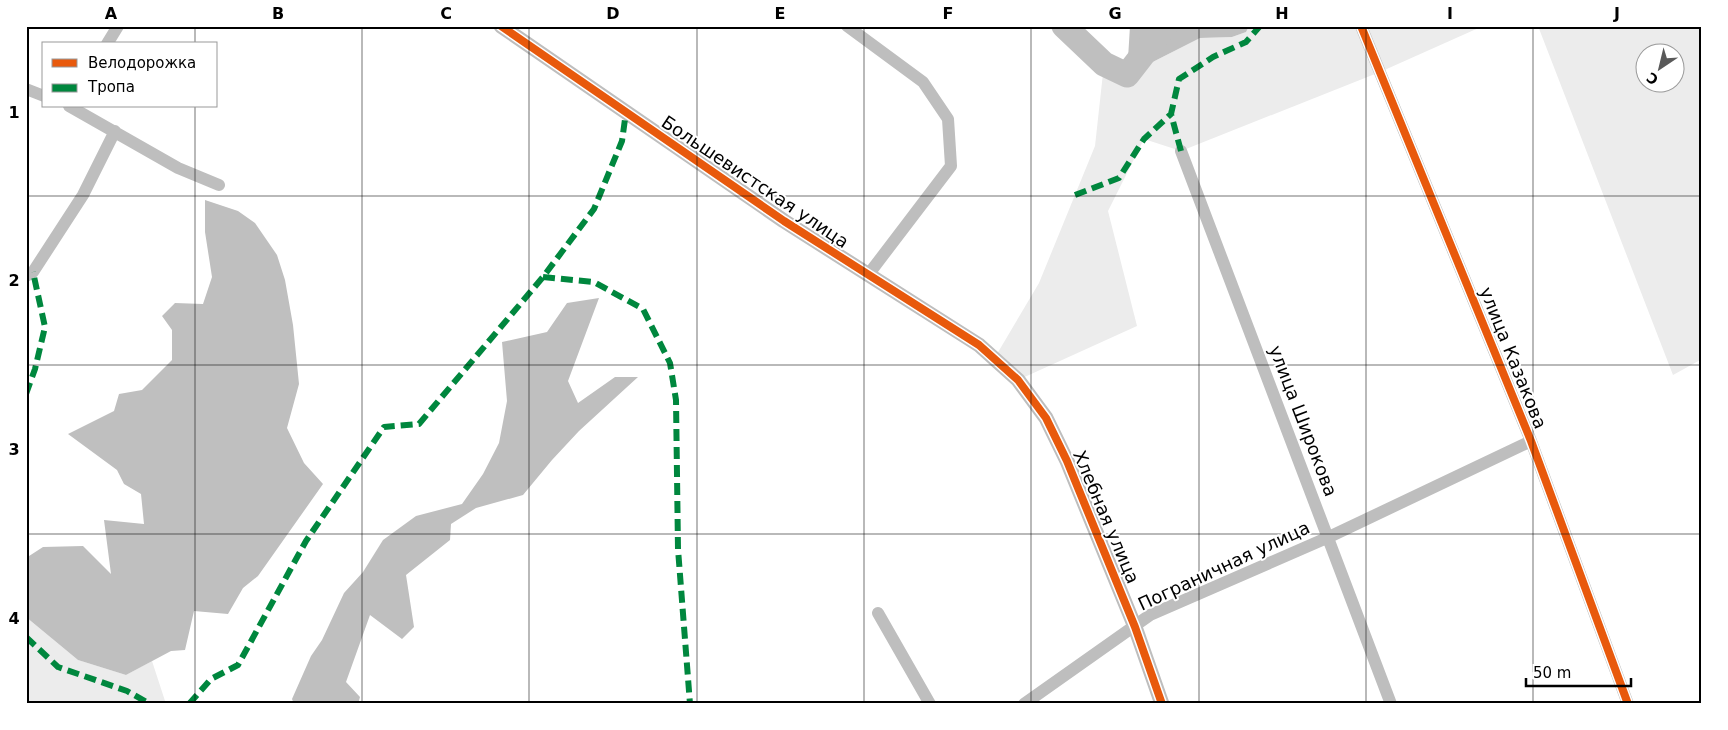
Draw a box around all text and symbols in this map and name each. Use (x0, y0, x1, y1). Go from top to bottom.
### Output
text: A (105, 4, 118, 23)
text: B (272, 4, 284, 23)
text: C (440, 4, 452, 23)
text: D (606, 4, 620, 23)
text: E (775, 4, 785, 23)
text: F (943, 4, 953, 23)
text: G (1108, 4, 1122, 23)
text: H (1275, 4, 1289, 23)
text: I (1447, 4, 1453, 23)
text: J (1613, 4, 1620, 23)
legend (42, 42, 218, 108)
north arrow (1636, 42, 1686, 92)
text: Велодорожка (88, 54, 196, 72)
text: С (1644, 69, 1661, 88)
text: Тропа (87, 78, 135, 96)
text: 1 (8, 103, 20, 122)
street label: Большевистская улица (658, 111, 853, 252)
text: 2 (8, 271, 20, 290)
street label: улица Казакова (1475, 284, 1551, 432)
street label: улица Широкова (1265, 342, 1342, 499)
text: 3 (8, 440, 20, 459)
street label: Хлебная улица (1069, 447, 1144, 586)
street label: Пограничная улица (1135, 517, 1313, 615)
text: 4 (8, 609, 20, 628)
scale bar (1526, 655, 1630, 687)
text: 50 m (1533, 664, 1571, 682)

